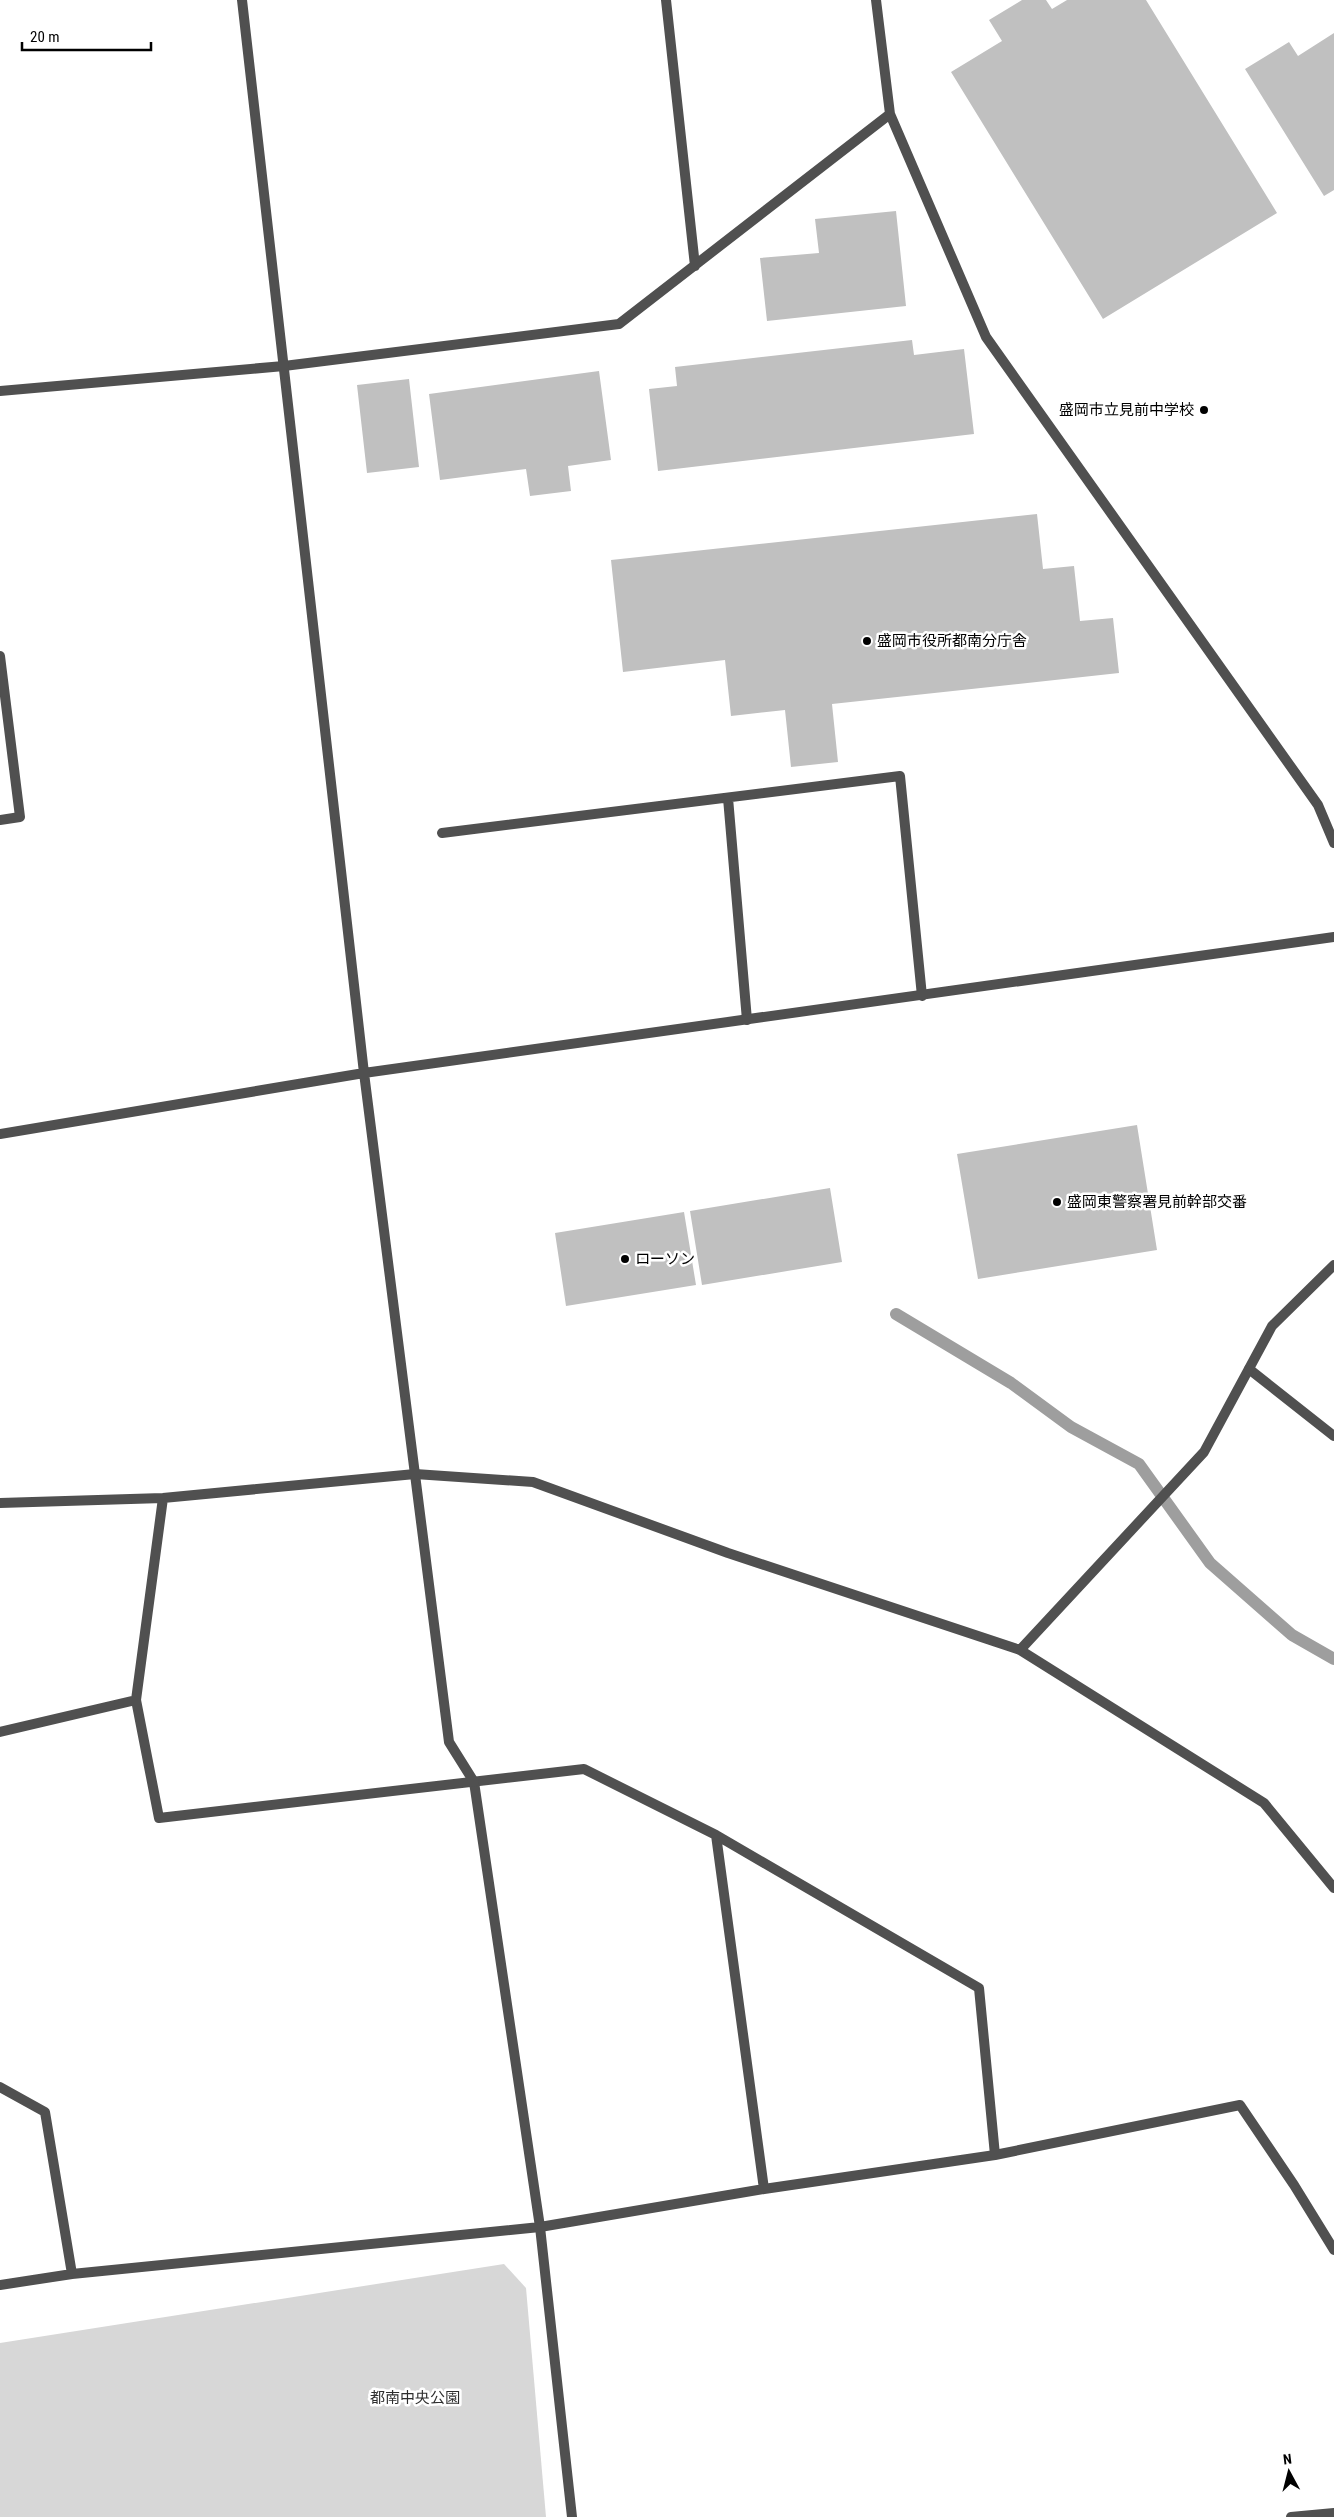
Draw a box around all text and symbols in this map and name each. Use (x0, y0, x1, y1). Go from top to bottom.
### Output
scale bar (22, 20, 151, 52)
text: 20 m (30, 28, 60, 46)
place label: 盛岡市立見前中学校 (1059, 401, 1194, 419)
marker: 盛岡市立見前中学校 (1198, 404, 1210, 416)
place label: 盛岡市役所都南分庁舎 (877, 632, 1027, 650)
marker: 盛岡市役所都南分庁舎 (861, 635, 873, 647)
place label: 盛岡東警察署見前幹部交番 (1067, 1193, 1247, 1211)
marker: 盛岡東警察署見前幹部交番 (1051, 1196, 1063, 1208)
place label: ローソン (635, 1250, 695, 1268)
marker: ローソン (619, 1253, 631, 1265)
park label: 都南中央公園 (370, 2389, 460, 2407)
north arrow (1264, 2447, 1314, 2497)
text: N (1282, 2451, 1293, 2468)

